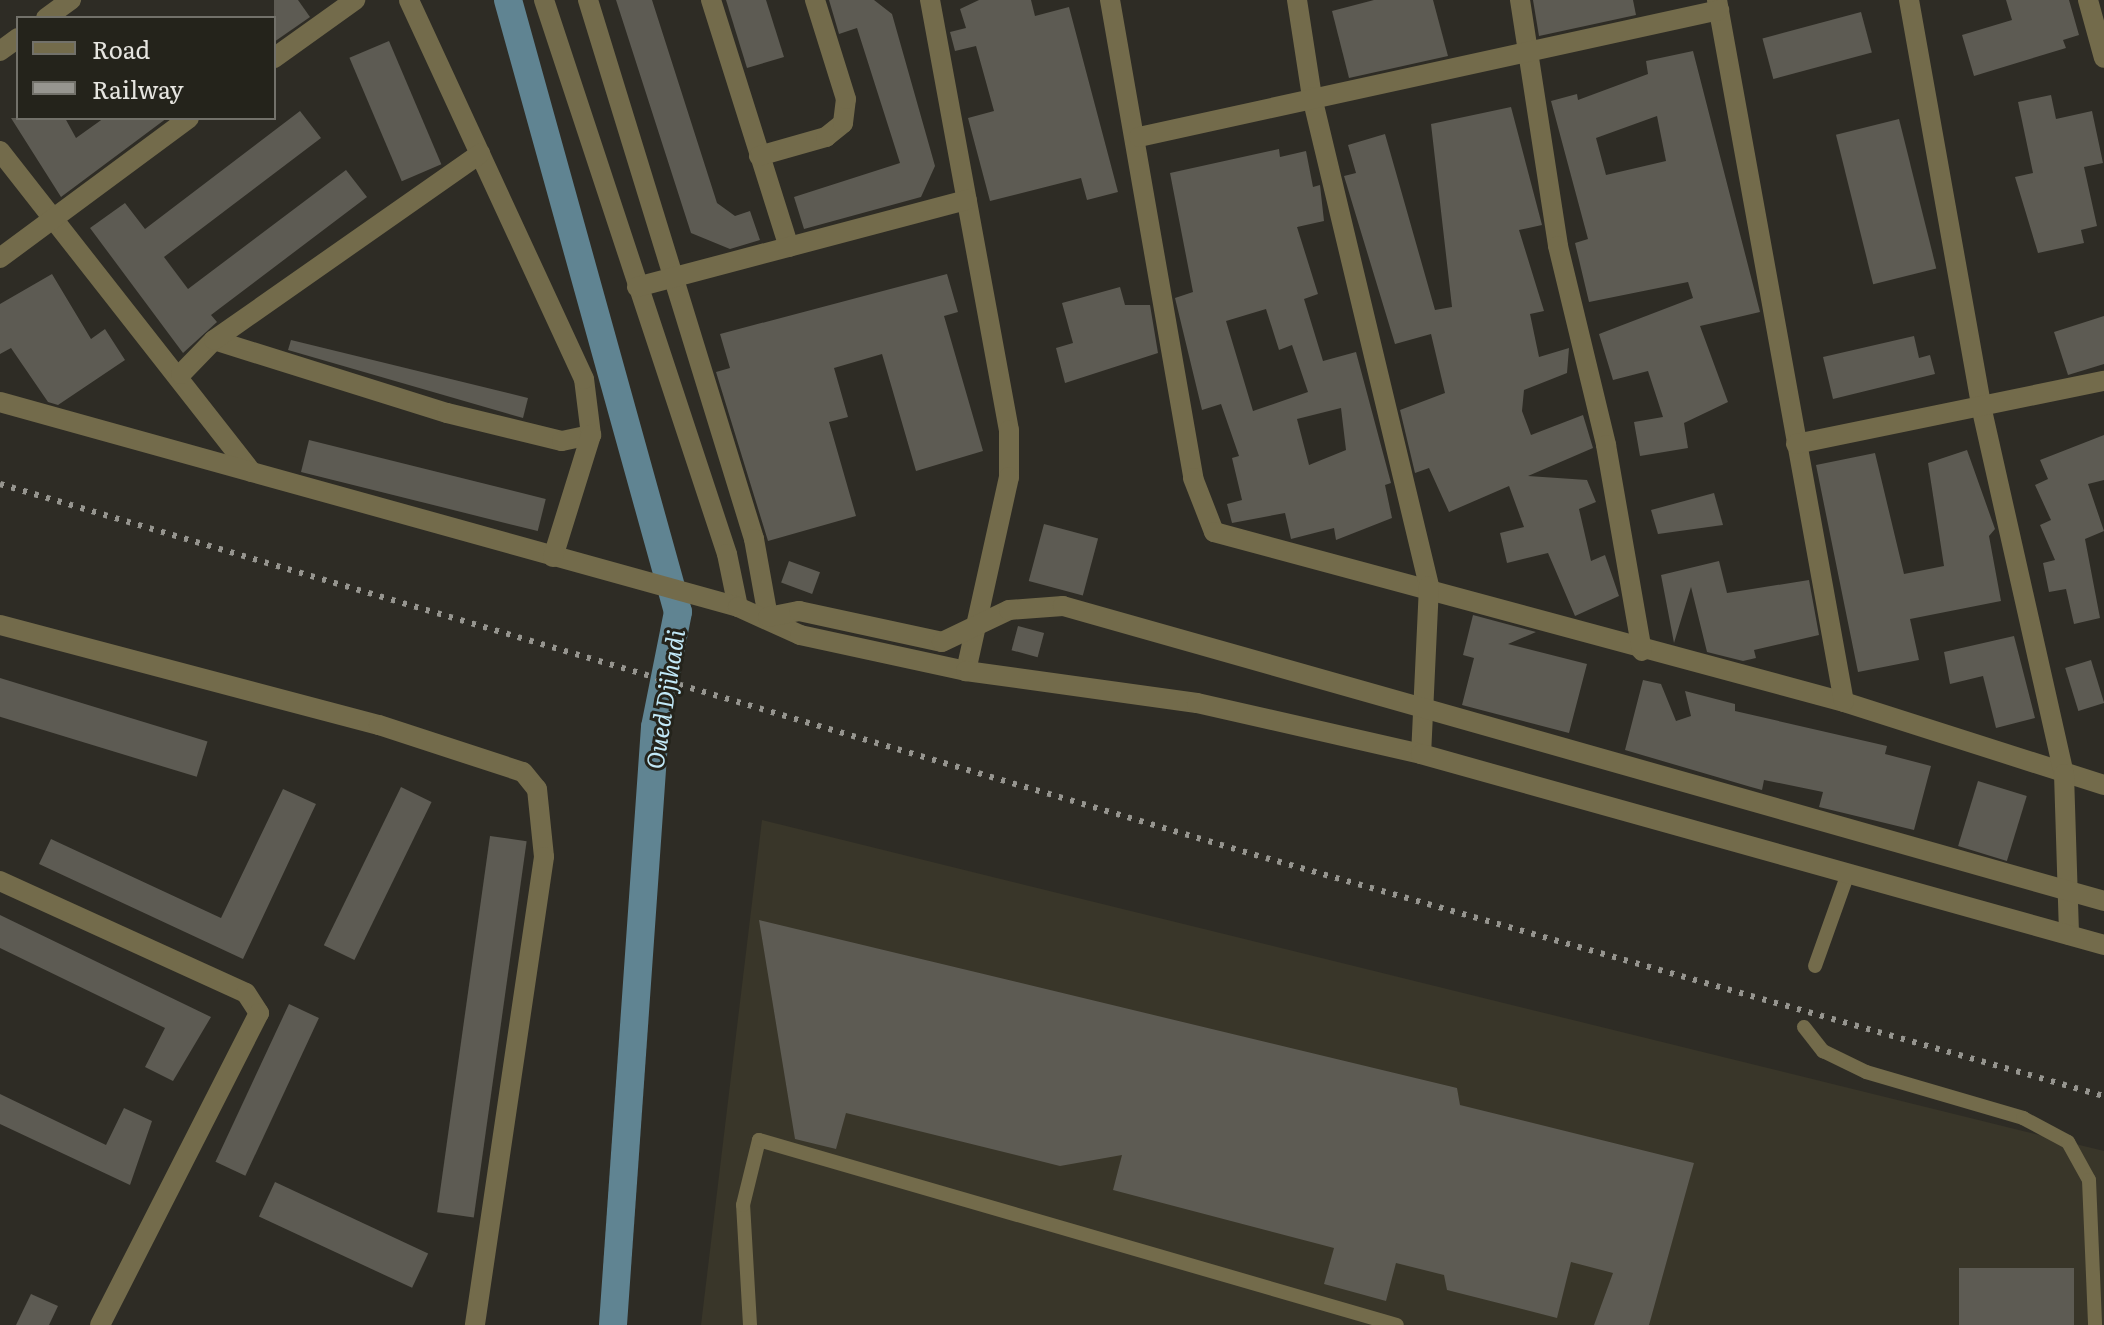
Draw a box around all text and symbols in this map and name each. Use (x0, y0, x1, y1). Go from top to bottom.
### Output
legend (16, 16, 276, 120)
text: Road (92, 31, 150, 66)
text: Railway (92, 71, 184, 106)
water label: Oued Djihadi (639, 627, 689, 771)

